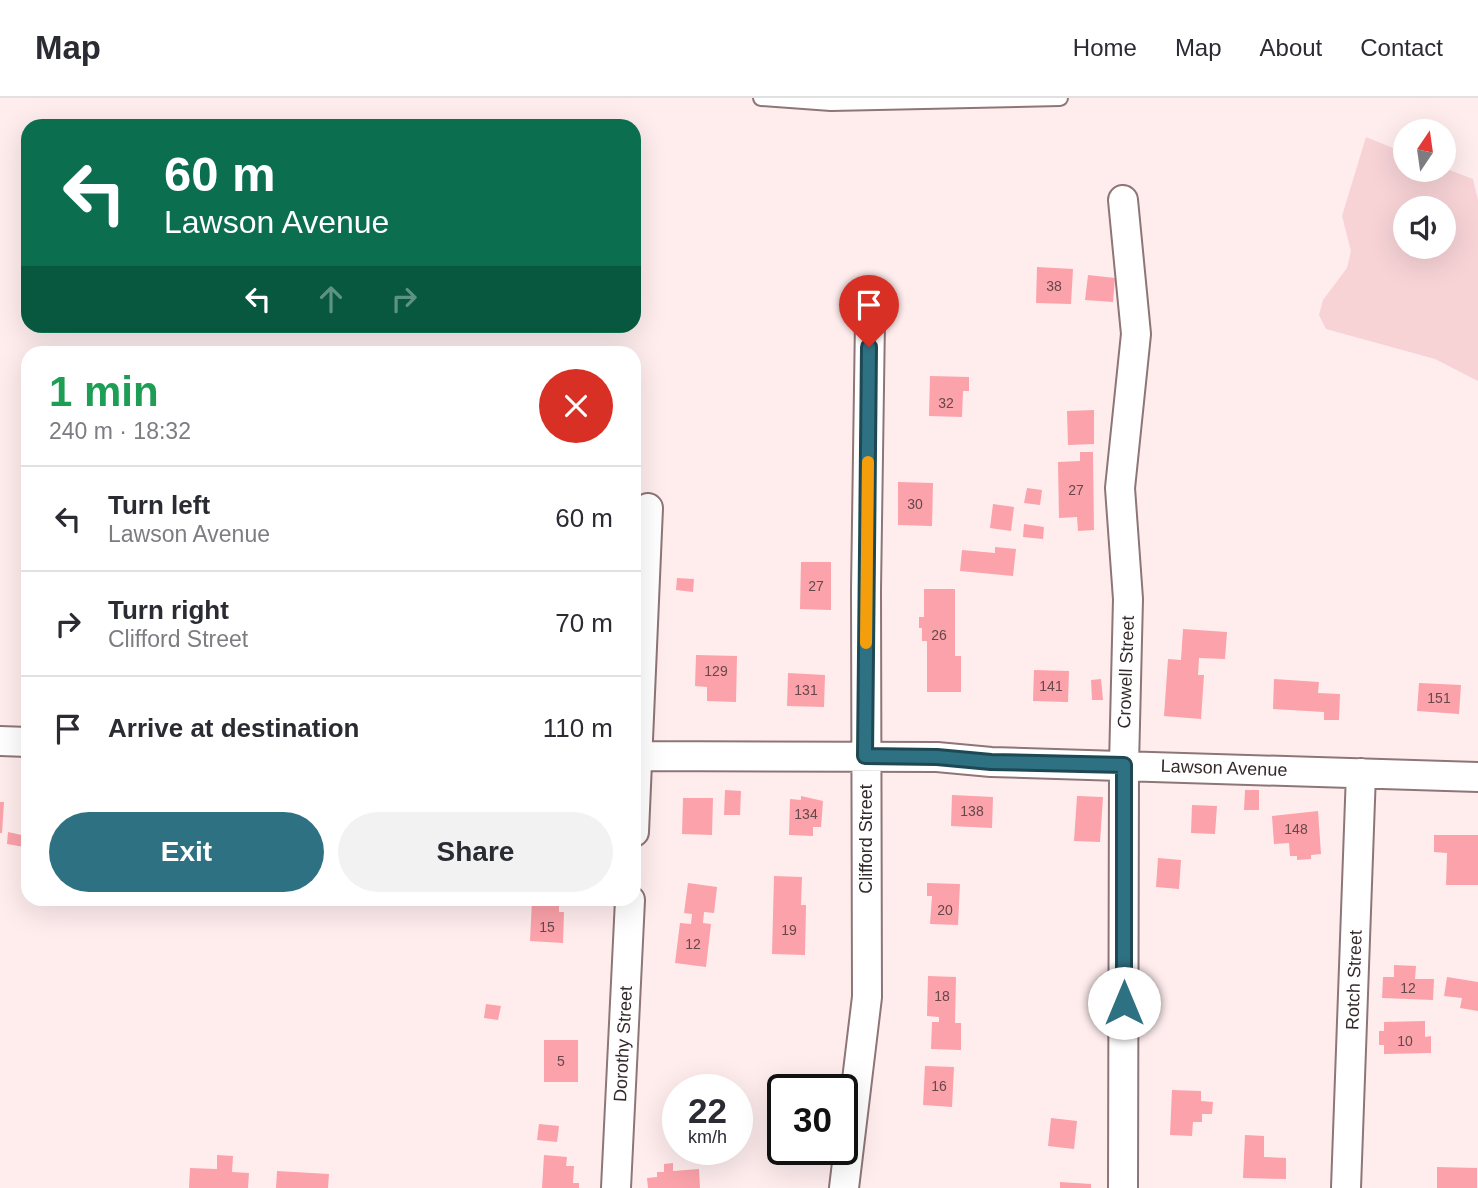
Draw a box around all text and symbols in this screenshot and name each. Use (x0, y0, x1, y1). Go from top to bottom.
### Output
text: Map (35, 29, 101, 66)
text: Home (1073, 34, 1137, 61)
text: Map (1175, 34, 1222, 61)
text: About (1260, 34, 1322, 61)
text: Contact (1360, 34, 1443, 61)
north arrow (1393, 119, 1456, 182)
map controls (1393, 119, 1456, 259)
icon: left (49, 147, 140, 238)
text: 60 m (164, 147, 276, 201)
button: sound (1393, 196, 1456, 259)
text: Lawson Avenue (164, 204, 389, 240)
pin (839, 275, 899, 347)
house number: 38 (1046, 278, 1062, 294)
icon: left (239, 280, 277, 318)
icon: ahead (312, 280, 350, 318)
icon: right (385, 280, 423, 318)
icon: arrive (850, 286, 888, 324)
text: 1 min (49, 368, 159, 415)
button: close (539, 369, 613, 443)
house number: 32 (938, 395, 954, 411)
text: 240 m · 18:32 (49, 418, 191, 444)
house number: 27 (1068, 482, 1084, 498)
text: Turn left (108, 490, 210, 520)
house number: 30 (907, 496, 923, 512)
icon: left (49, 500, 87, 538)
text: 60 m (555, 503, 613, 533)
text: Lawson Avenue (108, 521, 270, 547)
house number: 27 (808, 578, 824, 594)
text: Turn right (108, 595, 229, 625)
icon: right (49, 605, 87, 643)
text: 70 m (555, 608, 613, 638)
street label: Crowell Street (1114, 615, 1138, 729)
text: Clifford Street (108, 626, 248, 652)
house number: 26 (931, 627, 947, 643)
house number: 129 (704, 663, 728, 679)
house number: 141 (1039, 678, 1063, 694)
house number: 131 (794, 682, 818, 698)
house number: 151 (1427, 690, 1451, 706)
icon: arrive (49, 710, 87, 748)
text: Arrive at destination (108, 713, 359, 743)
text: 110 m (543, 713, 613, 743)
street label: Lawson Avenue (1160, 756, 1288, 780)
street label: Clifford Street (856, 784, 876, 894)
house number: 138 (960, 803, 984, 819)
house number: 134 (794, 806, 818, 822)
button: Exit (49, 812, 324, 892)
button: Share (338, 812, 613, 892)
house number: 148 (1284, 821, 1308, 837)
house number: 20 (937, 902, 953, 918)
house number: 15 (539, 919, 555, 935)
house number: 19 (781, 922, 797, 938)
street label: Rotch Street (1342, 930, 1366, 1030)
house number: 12 (685, 936, 701, 952)
position arrow (1087, 966, 1161, 1040)
house number: 12 (1400, 980, 1416, 996)
street label: Dorothy Street (610, 986, 636, 1102)
house number: 18 (934, 988, 950, 1004)
house number: 10 (1397, 1033, 1413, 1049)
house number: 5 (557, 1053, 565, 1069)
speed limit sign: 30 (767, 1074, 858, 1165)
house number: 16 (931, 1078, 947, 1094)
text: 22 (688, 1091, 727, 1130)
text: km/h (688, 1127, 727, 1147)

